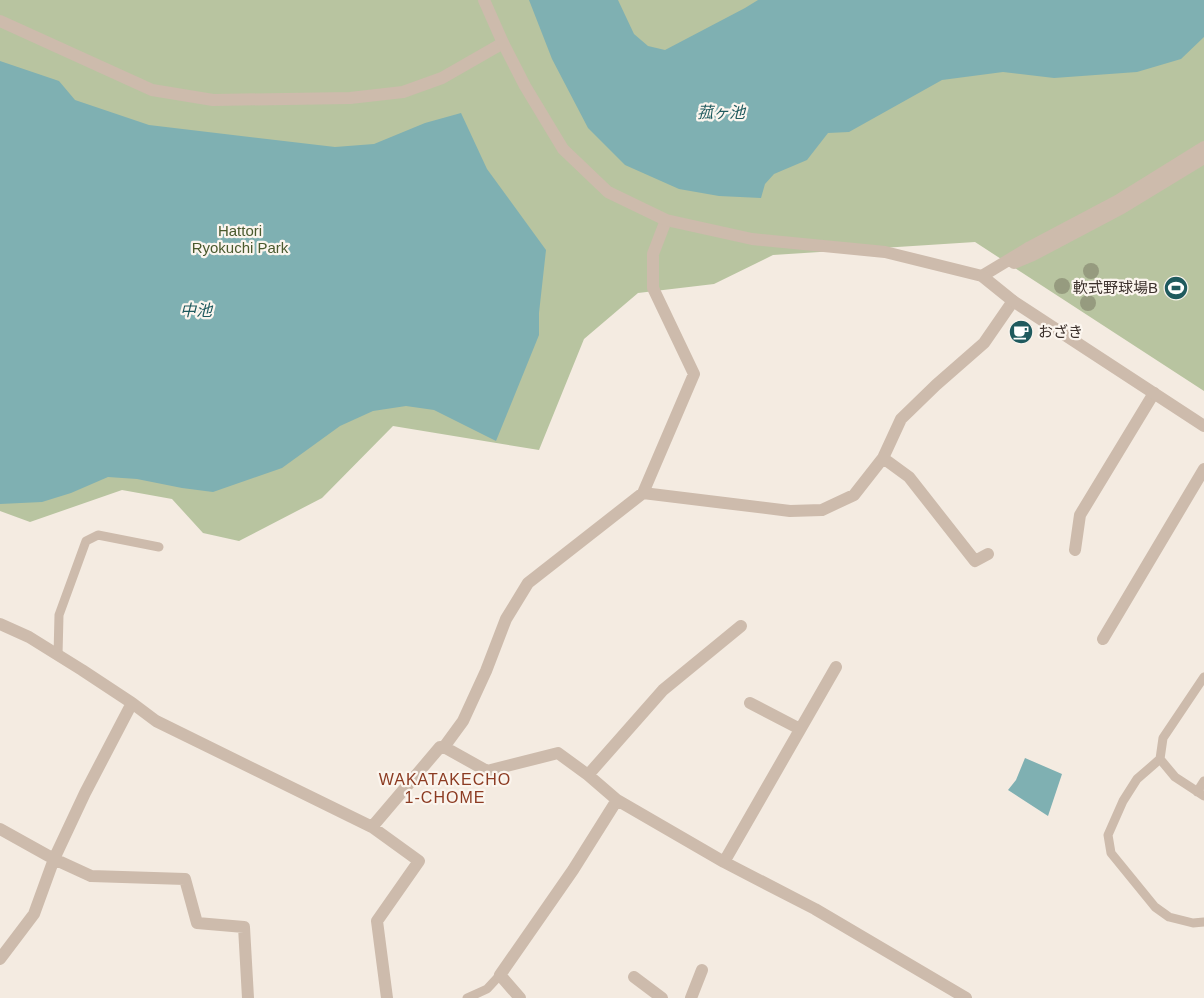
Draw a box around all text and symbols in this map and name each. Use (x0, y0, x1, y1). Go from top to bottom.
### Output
water label: 菰ヶ池 (697, 104, 747, 121)
park label: Hattori Ryokuchi Park (192, 222, 289, 256)
sports icon: 軟式野球場B (1163, 275, 1189, 301)
place label: 軟式野球場B (1073, 279, 1158, 296)
water label: 中池 (180, 302, 214, 319)
cafe icon: おざき (1008, 319, 1034, 345)
place label: おざき (1038, 323, 1083, 340)
district label: WAKATAKECHO 1-CHOME (379, 771, 511, 806)

